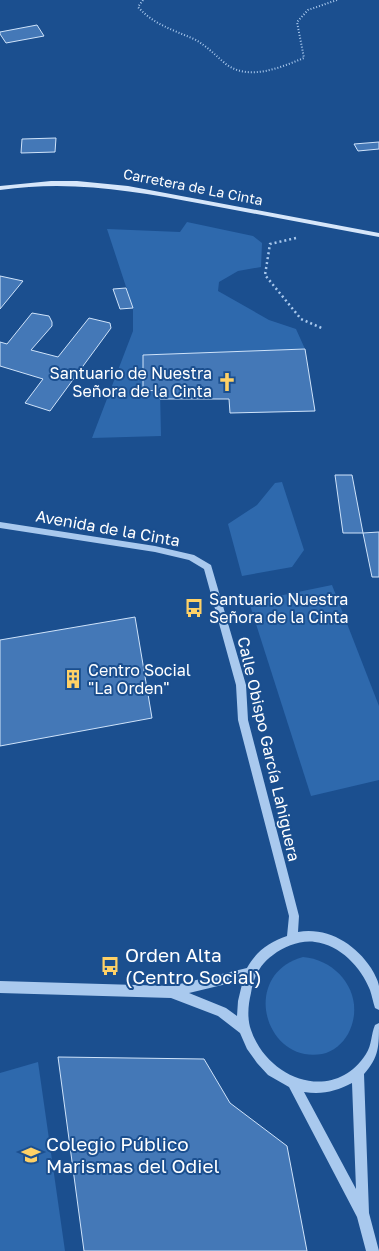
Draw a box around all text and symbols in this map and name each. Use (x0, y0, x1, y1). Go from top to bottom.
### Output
street label: Carretera de La Cinta (122, 165, 264, 208)
place label: Santuario de Nuestra Señora de la Cinta (50, 363, 212, 401)
church icon: Santuario de Nuestra Señora de la Cinta (216, 371, 238, 393)
street label: Avenida de la Cinta (34, 505, 182, 551)
place label: Santuario Nuestra Señora de la Cinta (209, 589, 349, 627)
bus stop icon: Santuario Nuestra Señora de la Cinta (183, 597, 205, 619)
street label: Calle Obispo García Lahiguera (233, 635, 305, 863)
place label: Centro Social "La Orden" (88, 660, 191, 698)
building icon: Centro Social "La Orden" (62, 668, 84, 690)
place label: Orden Alta (Centro Social) (125, 943, 262, 988)
bus stop icon: Orden Alta (Centro Social) (99, 955, 121, 977)
place label: Colegio Público Marismas del Odiel (46, 1132, 220, 1177)
school or university icon: Colegio Público Marismas del Odiel (20, 1144, 42, 1166)

